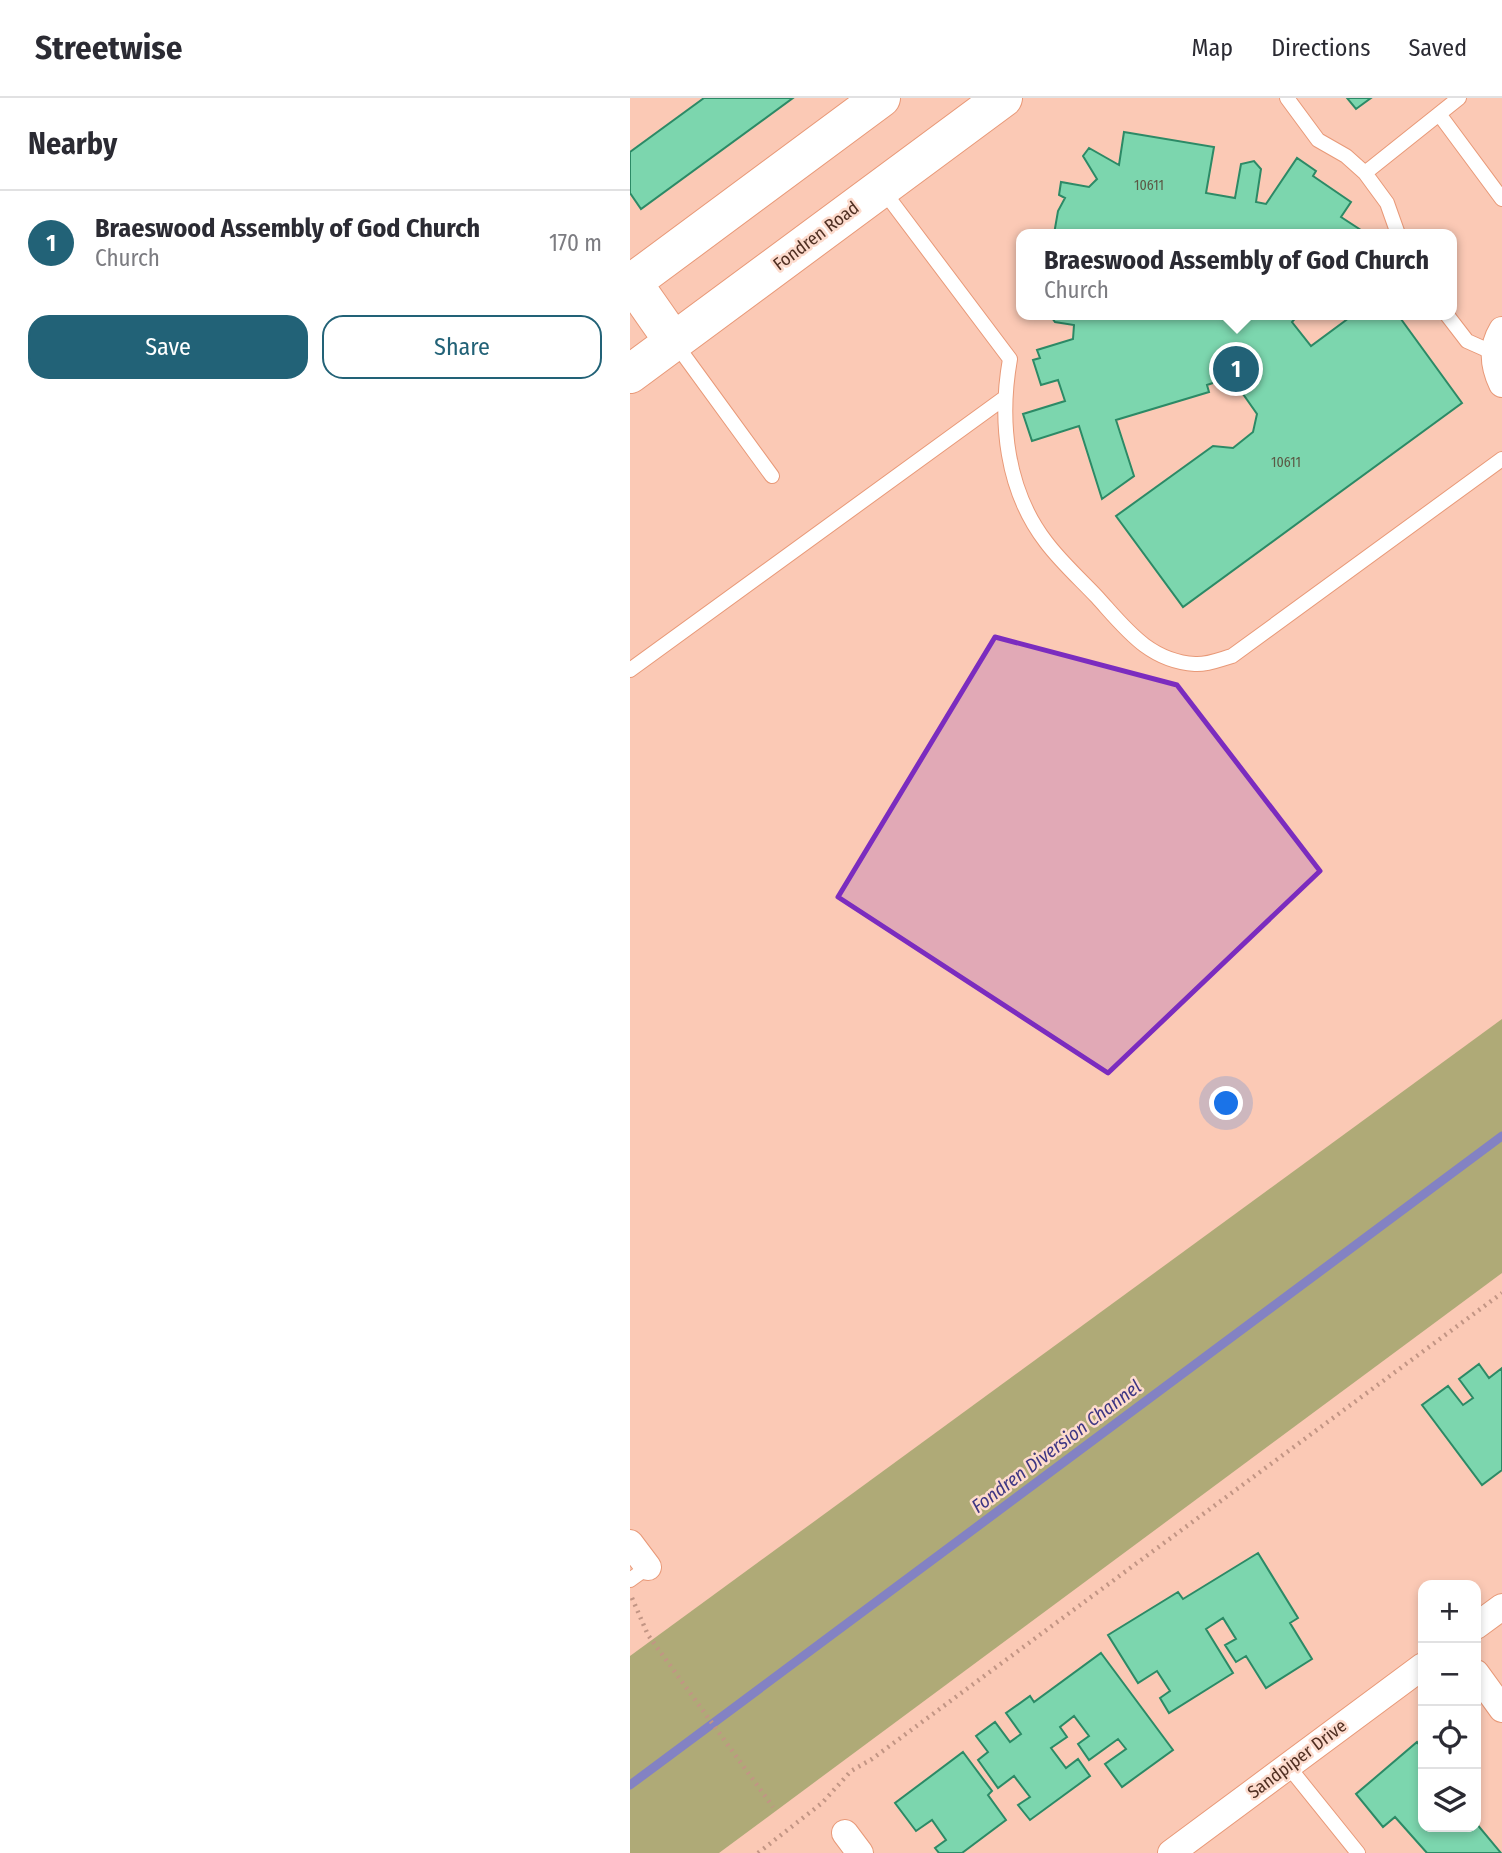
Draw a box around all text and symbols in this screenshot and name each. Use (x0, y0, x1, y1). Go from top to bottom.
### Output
text: Streetwise (35, 28, 182, 68)
text: Map (1192, 34, 1233, 62)
text: Directions (1271, 34, 1370, 62)
text: Saved (1408, 34, 1467, 62)
text: Nearby (28, 126, 117, 162)
house number: 10611 (1134, 177, 1164, 194)
street label: Fondren Road (769, 197, 863, 275)
text: Braeswood Assembly of God Church (95, 213, 480, 244)
text: 1 (46, 229, 56, 257)
text: 170 m (549, 229, 602, 257)
popup (1016, 229, 1457, 320)
text: Church (95, 244, 160, 272)
text: Braeswood Assembly of God Church (1044, 245, 1429, 276)
text: Church (1044, 276, 1109, 304)
button: Save (28, 315, 308, 379)
button: Share (322, 315, 602, 379)
pin: 1 (1213, 343, 1259, 395)
house number: 10611 (1271, 454, 1301, 471)
your location (1209, 1086, 1243, 1120)
water label: Fondren Diversion Channel (967, 1375, 1146, 1518)
map controls (1418, 1580, 1481, 1832)
button: + (1418, 1580, 1481, 1643)
button: − (1418, 1643, 1481, 1706)
button: locate (1418, 1706, 1481, 1769)
street label: Sandpiper Drive (1243, 1715, 1351, 1803)
button: layers (1418, 1769, 1481, 1832)

